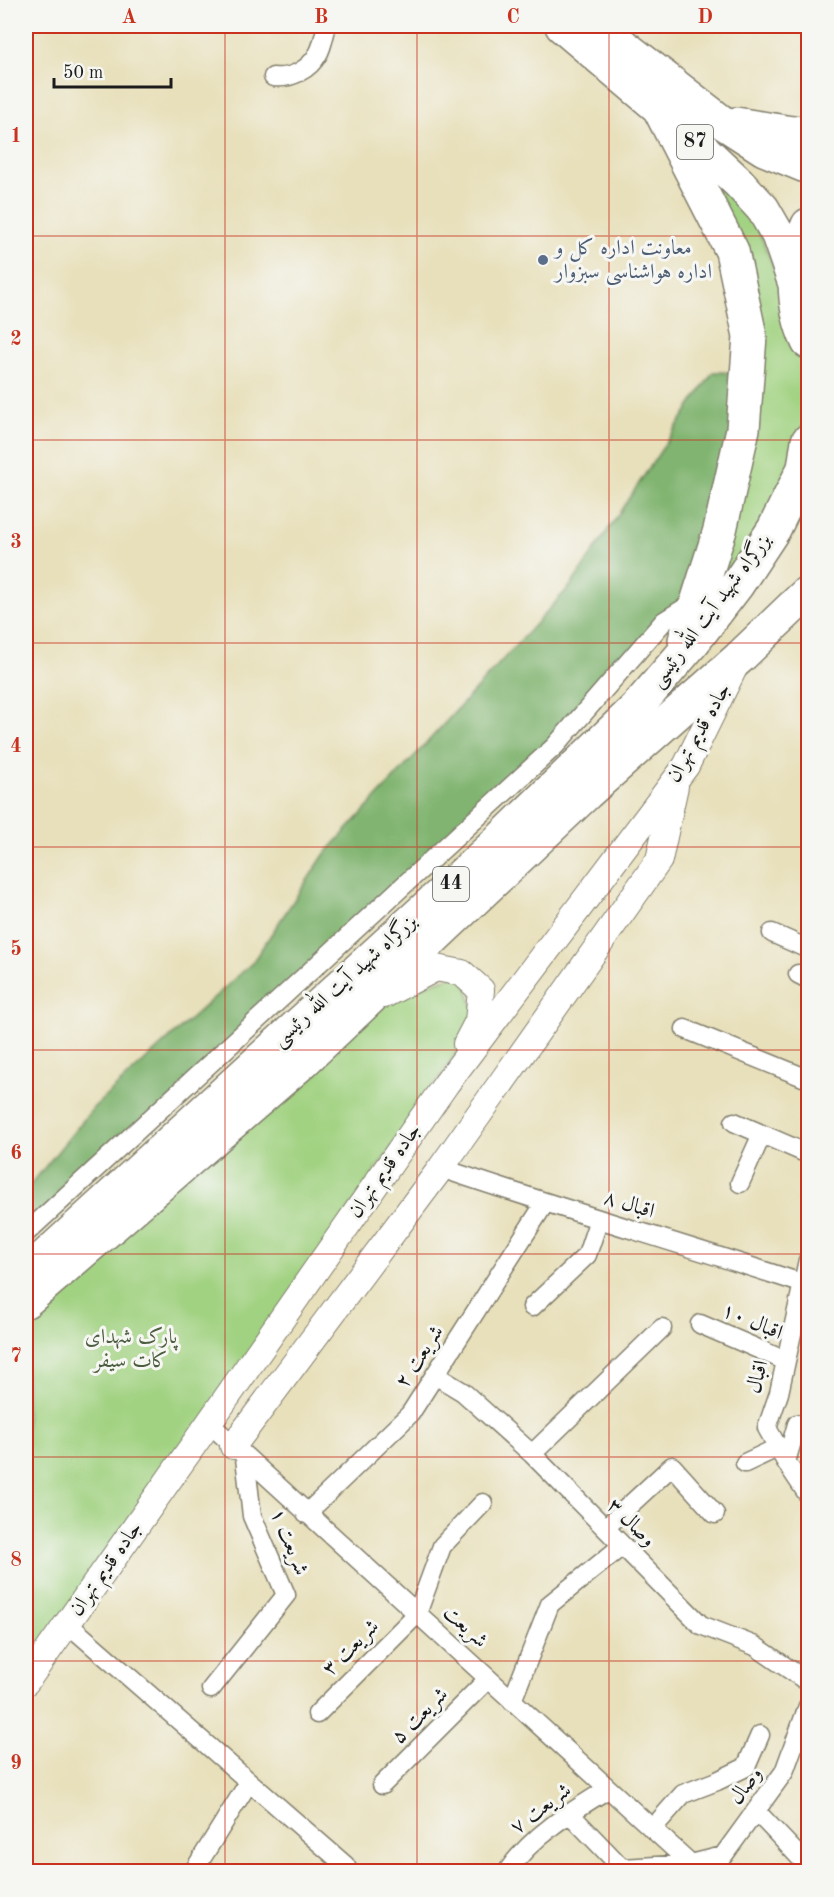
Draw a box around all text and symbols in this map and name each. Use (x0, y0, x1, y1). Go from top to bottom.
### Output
text: A (121, 8, 137, 28)
text: B (314, 8, 328, 28)
text: C (506, 8, 520, 28)
text: D (697, 8, 713, 28)
scale bar (54, 51, 171, 89)
text: 50 m (63, 64, 103, 82)
road number: 87 (677, 125, 713, 159)
text: 1 (10, 127, 22, 147)
place label: معاونت اداره کل و اداره هواشناسی سبزوار (553, 237, 712, 286)
marker: معاونت اداره کل و اداره هواشناسی سبزوار (536, 253, 550, 267)
text: 2 (10, 330, 22, 350)
street label: بزرگراه شهید آیت الله رئیسی (640, 525, 778, 694)
text: 3 (10, 533, 22, 553)
street label: جاده قدیم تهران (663, 680, 740, 789)
text: 4 (10, 737, 22, 757)
road number: 44 (433, 867, 469, 901)
street label: بزرگراه شهید آیت الله رئیسی (263, 905, 424, 1053)
text: 5 (10, 939, 22, 960)
street label: جاده قدیم تهران (345, 1120, 430, 1226)
text: 6 (10, 1144, 22, 1164)
street label: اقبال ۸ (601, 1187, 657, 1224)
street label: اقبال ۱۰ (718, 1300, 785, 1345)
street label: شریعت ۲ (392, 1322, 449, 1393)
park label: پارک شهدای کات سیفر (85, 1326, 178, 1373)
text: 7 (10, 1347, 22, 1367)
street label: اقبال (744, 1358, 773, 1396)
street label: وصال ۳ (603, 1495, 659, 1551)
street label: شریعت ۱ (264, 1506, 312, 1579)
street label: جاده قدیم تهران (66, 1518, 151, 1624)
text: 8 (10, 1551, 22, 1571)
street label: شریعت (437, 1602, 491, 1654)
street label: شریعت ۳ (319, 1616, 385, 1682)
street label: شریعت ۵ (388, 1684, 454, 1750)
text: 9 (10, 1754, 22, 1774)
street label: وصال (726, 1763, 766, 1809)
street label: شریعت ۷ (507, 1780, 576, 1840)

